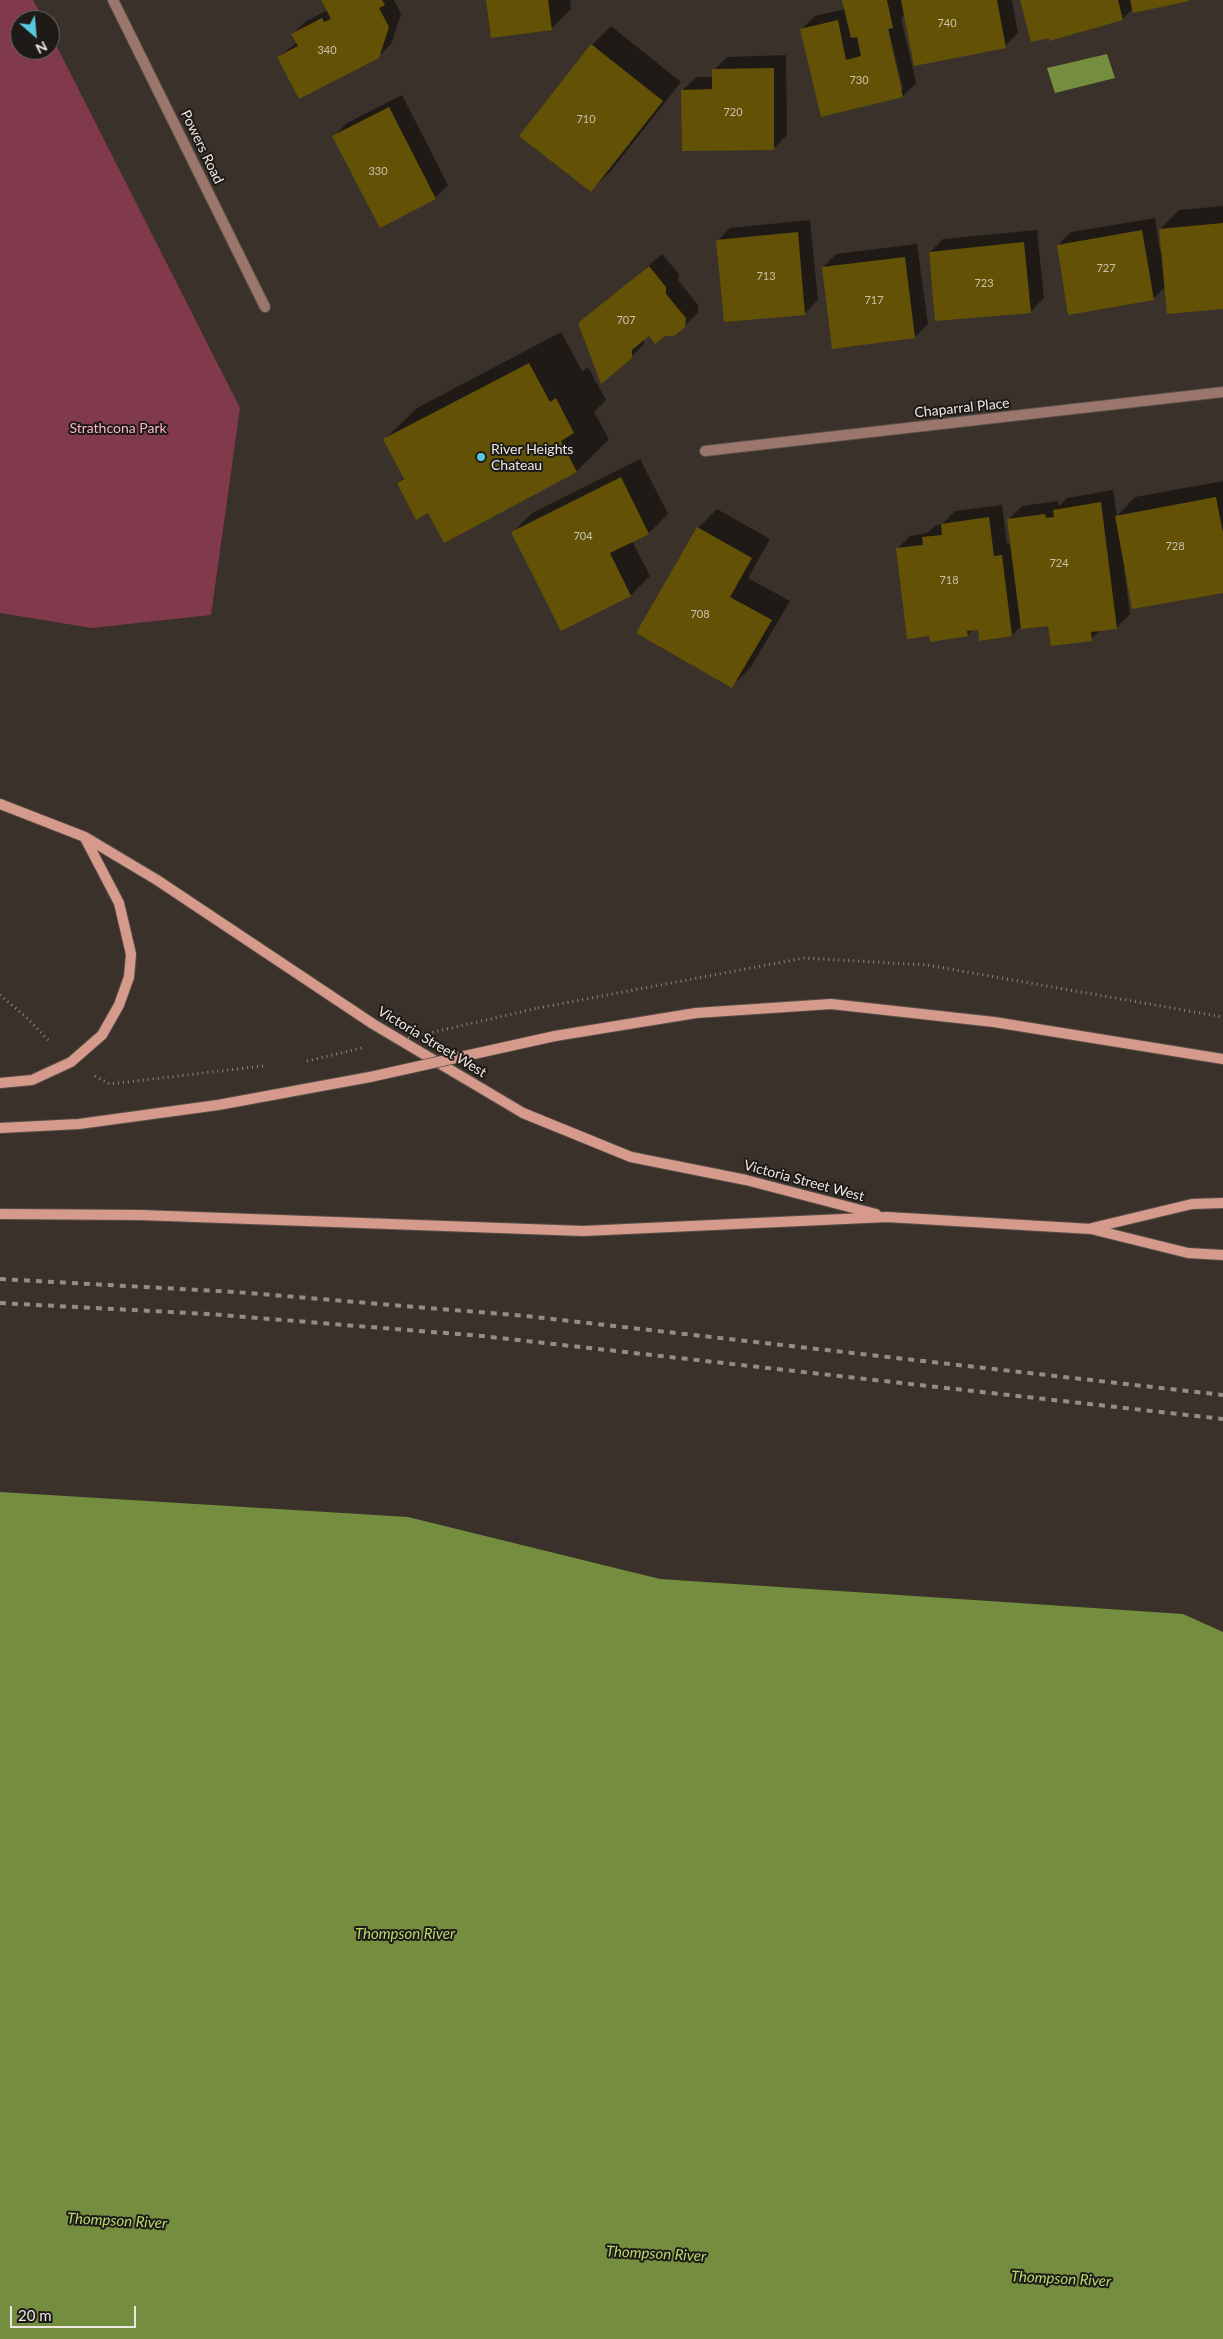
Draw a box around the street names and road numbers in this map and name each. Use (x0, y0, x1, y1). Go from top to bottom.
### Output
street label: Powers Road (177, 107, 227, 187)
street label: Chaparral Place (914, 395, 1010, 421)
street label: Victoria Street West (375, 1003, 489, 1081)
street label: Victoria Street West (742, 1157, 866, 1205)

